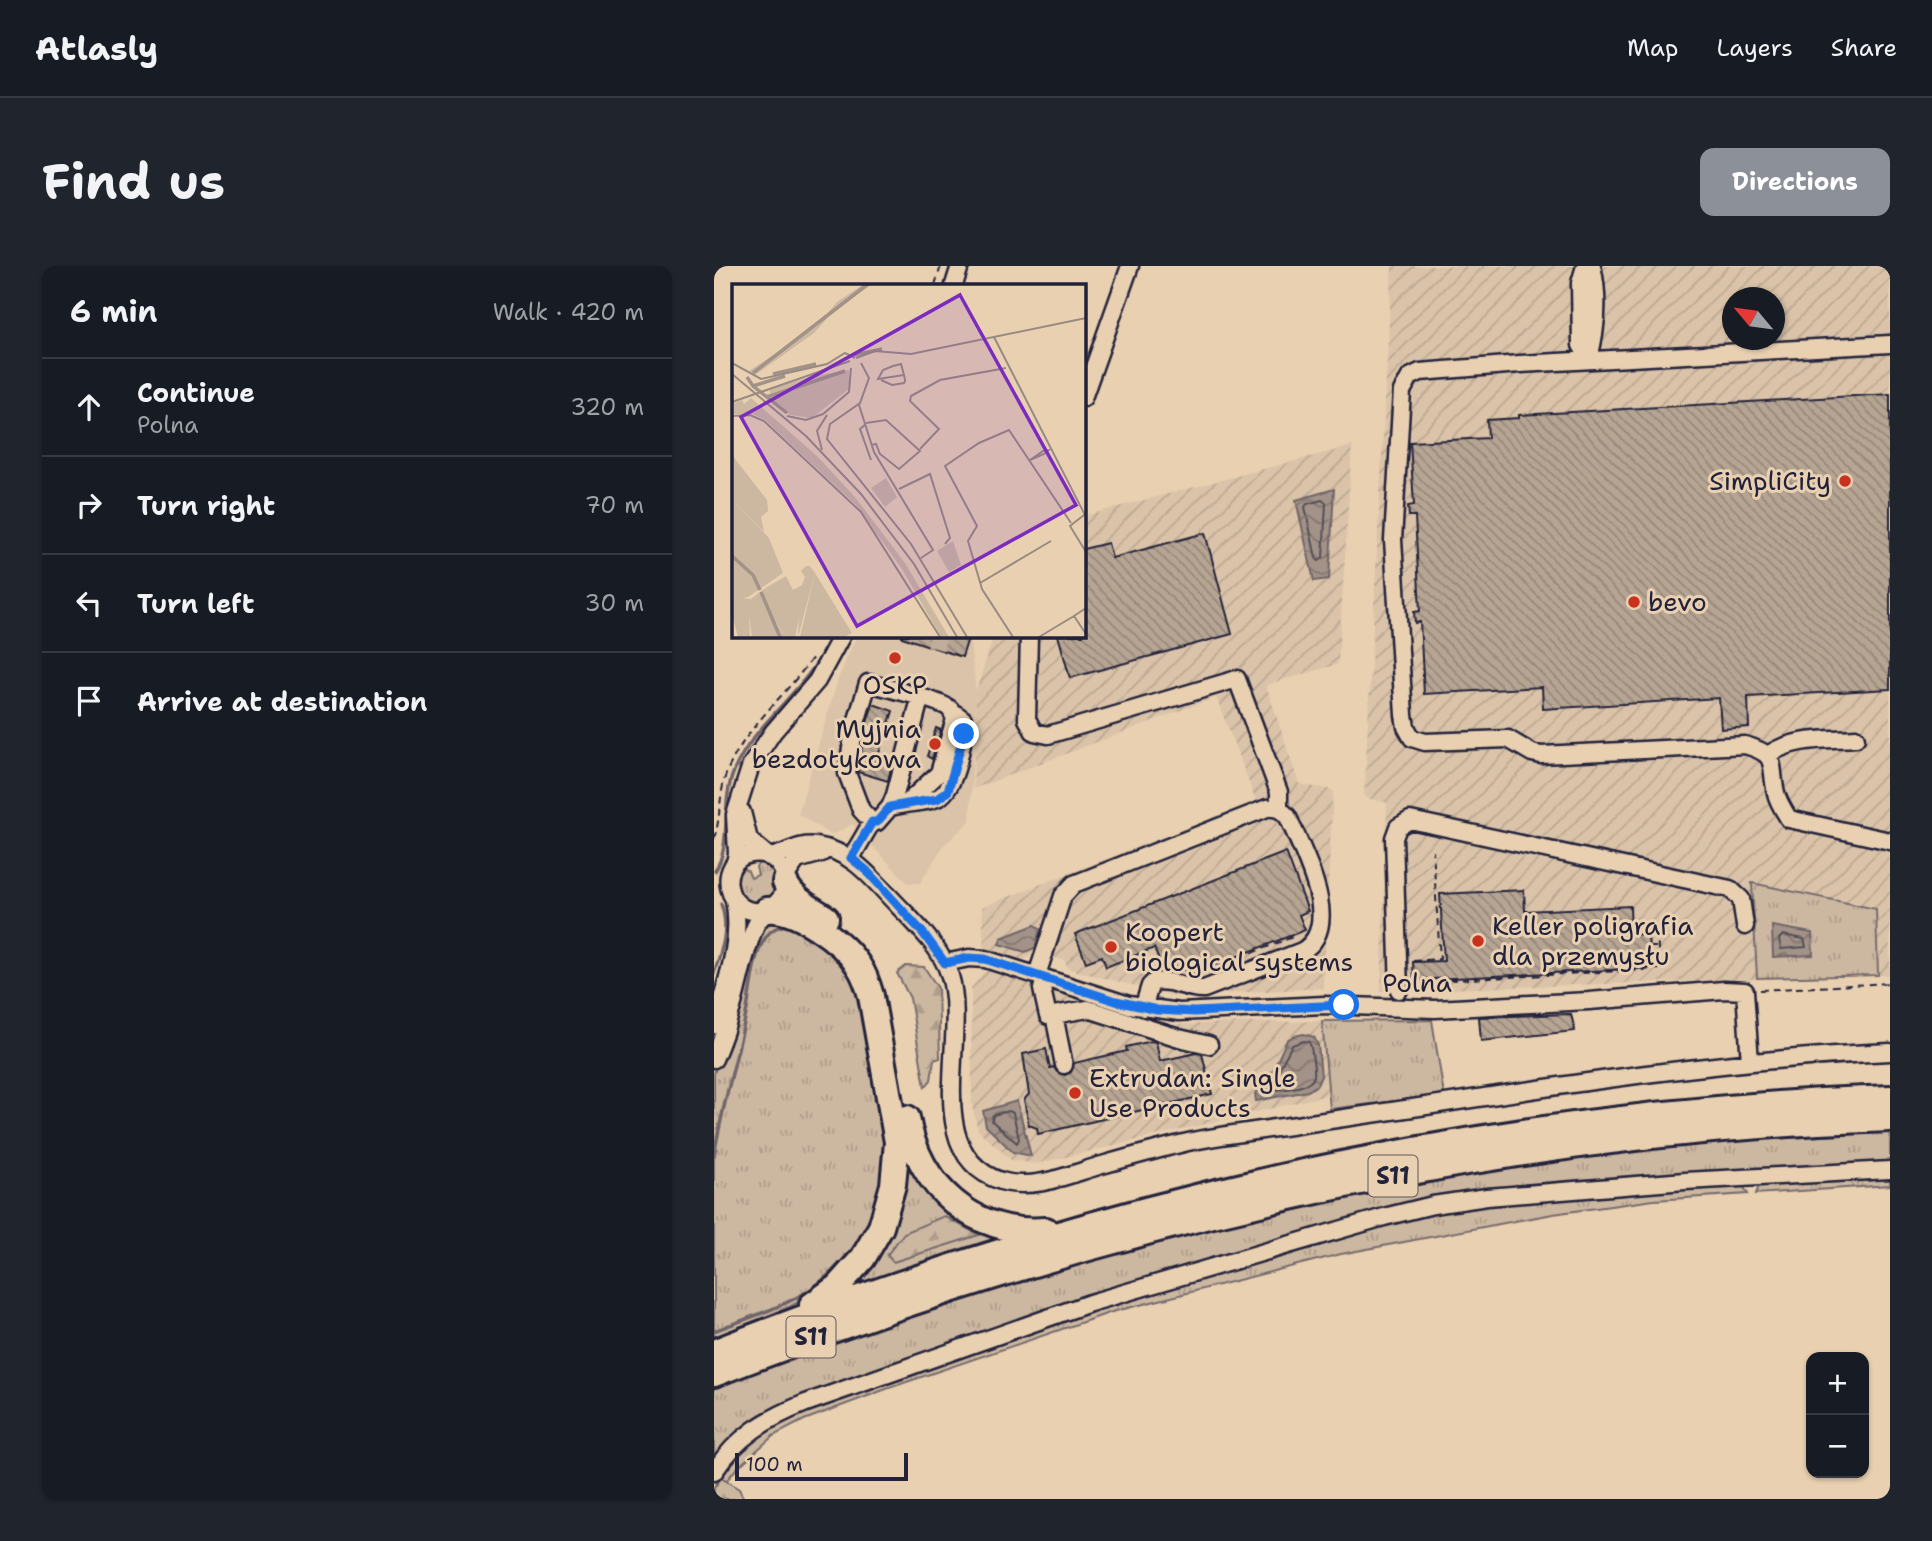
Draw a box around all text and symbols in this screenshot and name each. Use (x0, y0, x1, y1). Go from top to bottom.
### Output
text: Atlasly (35, 26, 158, 71)
text: Map (1627, 32, 1678, 64)
text: Layers (1716, 32, 1793, 64)
text: Share (1831, 32, 1897, 64)
button: Directions (1700, 148, 1890, 216)
text: Find us (42, 149, 225, 215)
inset map (732, 284, 1085, 637)
north arrow (1722, 287, 1785, 350)
text: 6 min (70, 291, 157, 332)
text: Walk · 420 m (493, 297, 644, 327)
text: Continue (137, 375, 255, 410)
icon: ahead (70, 388, 108, 426)
text: 320 m (570, 392, 644, 422)
text: Polna (137, 410, 199, 440)
place label: SimpliCity (1709, 463, 1831, 498)
marker: SimpliCity (1837, 473, 1853, 489)
icon: right (70, 486, 108, 524)
text: Turn right (137, 488, 275, 523)
text: 70 m (585, 490, 644, 520)
icon: left (70, 584, 108, 622)
place label: bevo (1648, 584, 1707, 619)
text: Turn left (137, 586, 254, 621)
text: 30 m (585, 588, 644, 618)
marker: bevo (1626, 594, 1642, 610)
marker: OSKP (887, 650, 903, 666)
place label: OSKP (863, 667, 927, 702)
icon: arrive (70, 682, 108, 720)
text: Arrive at destination (137, 684, 427, 719)
place label: Myjnia bezdotykowa (752, 711, 921, 776)
route end (948, 718, 979, 749)
marker: Myjnia bezdotykowa (927, 736, 943, 752)
place label: Keller poligrafia dla przemysłu (1492, 908, 1693, 973)
place label: Koopert biological systems (1125, 914, 1353, 979)
marker: Keller poligrafia dla przemysłu (1470, 933, 1486, 949)
marker: Koopert biological systems (1103, 939, 1119, 955)
street label: Polna (1382, 965, 1452, 1000)
route start (1328, 989, 1359, 1020)
place label: Extrudan: Single Use Products (1089, 1060, 1296, 1125)
marker: Extrudan: Single Use Products (1067, 1085, 1083, 1101)
road number: S11 (1368, 1156, 1418, 1196)
road number: S11 (786, 1316, 836, 1358)
map controls (1806, 1352, 1869, 1478)
button: + (1806, 1352, 1869, 1415)
button: − (1806, 1415, 1869, 1478)
scale bar (735, 1450, 908, 1482)
text: 100 m (746, 1452, 803, 1477)

